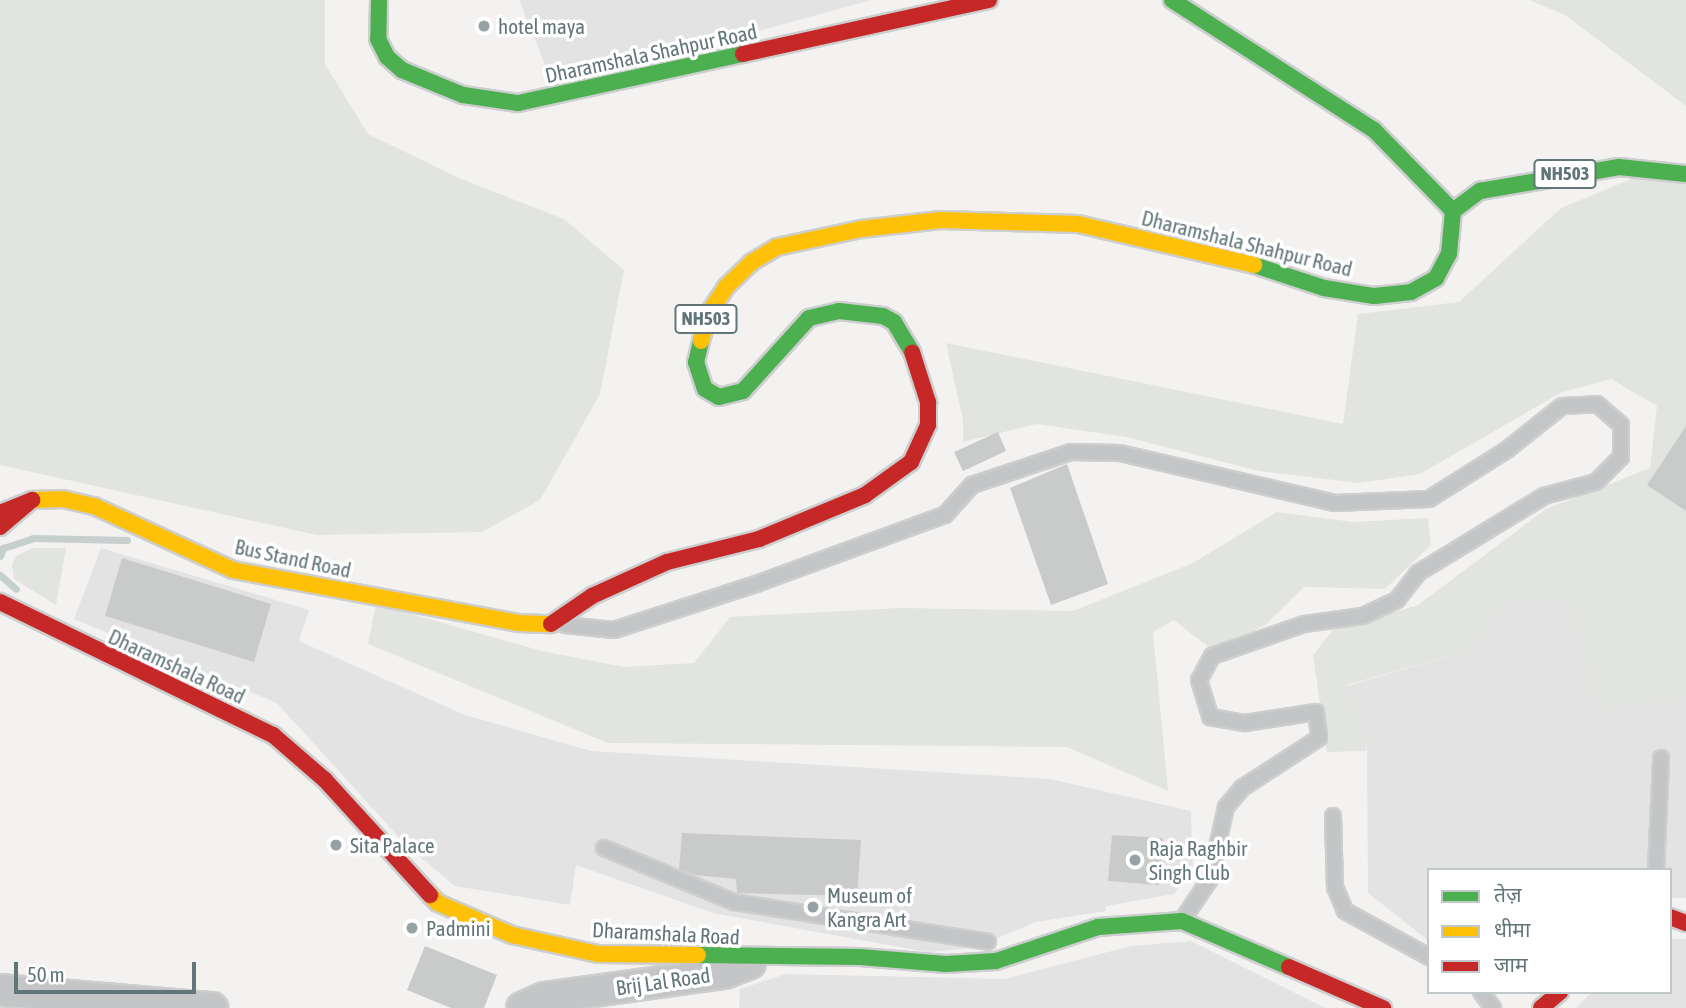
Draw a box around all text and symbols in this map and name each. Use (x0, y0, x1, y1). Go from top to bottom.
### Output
place label: hotel maya (498, 13, 585, 39)
marker: hotel maya (476, 18, 492, 34)
street label: Dharamshala Shahpur Road (543, 18, 759, 88)
road number: NH503 (1532, 158, 1598, 190)
street label: Dharamshala Shahpur Road (1139, 205, 1355, 281)
road number: NH503 (673, 304, 739, 334)
street label: Bus Stand Road (233, 533, 353, 583)
street label: Dharamshala Road (105, 623, 249, 709)
place label: Sita Palace (350, 832, 435, 858)
place label: Raja Raghbir Singh Club (1149, 835, 1247, 885)
marker: Sita Palace (328, 837, 344, 853)
marker: Raja Raghbir Singh Club (1127, 852, 1143, 868)
legend (1427, 868, 1672, 994)
place label: Museum of Kangra Art (827, 882, 912, 932)
text: तेज़ (1494, 882, 1522, 906)
marker: Museum of Kangra Art (805, 899, 821, 915)
place label: Padmini (426, 915, 491, 941)
street label: Dharamshala Road (591, 917, 741, 949)
text: धीमा (1494, 917, 1530, 941)
marker: Padmini (404, 920, 420, 936)
scale bar (18, 948, 200, 992)
text: जाम (1494, 952, 1528, 976)
text: 50 m (27, 962, 65, 986)
street label: Brij Lal Road (614, 962, 712, 1000)

